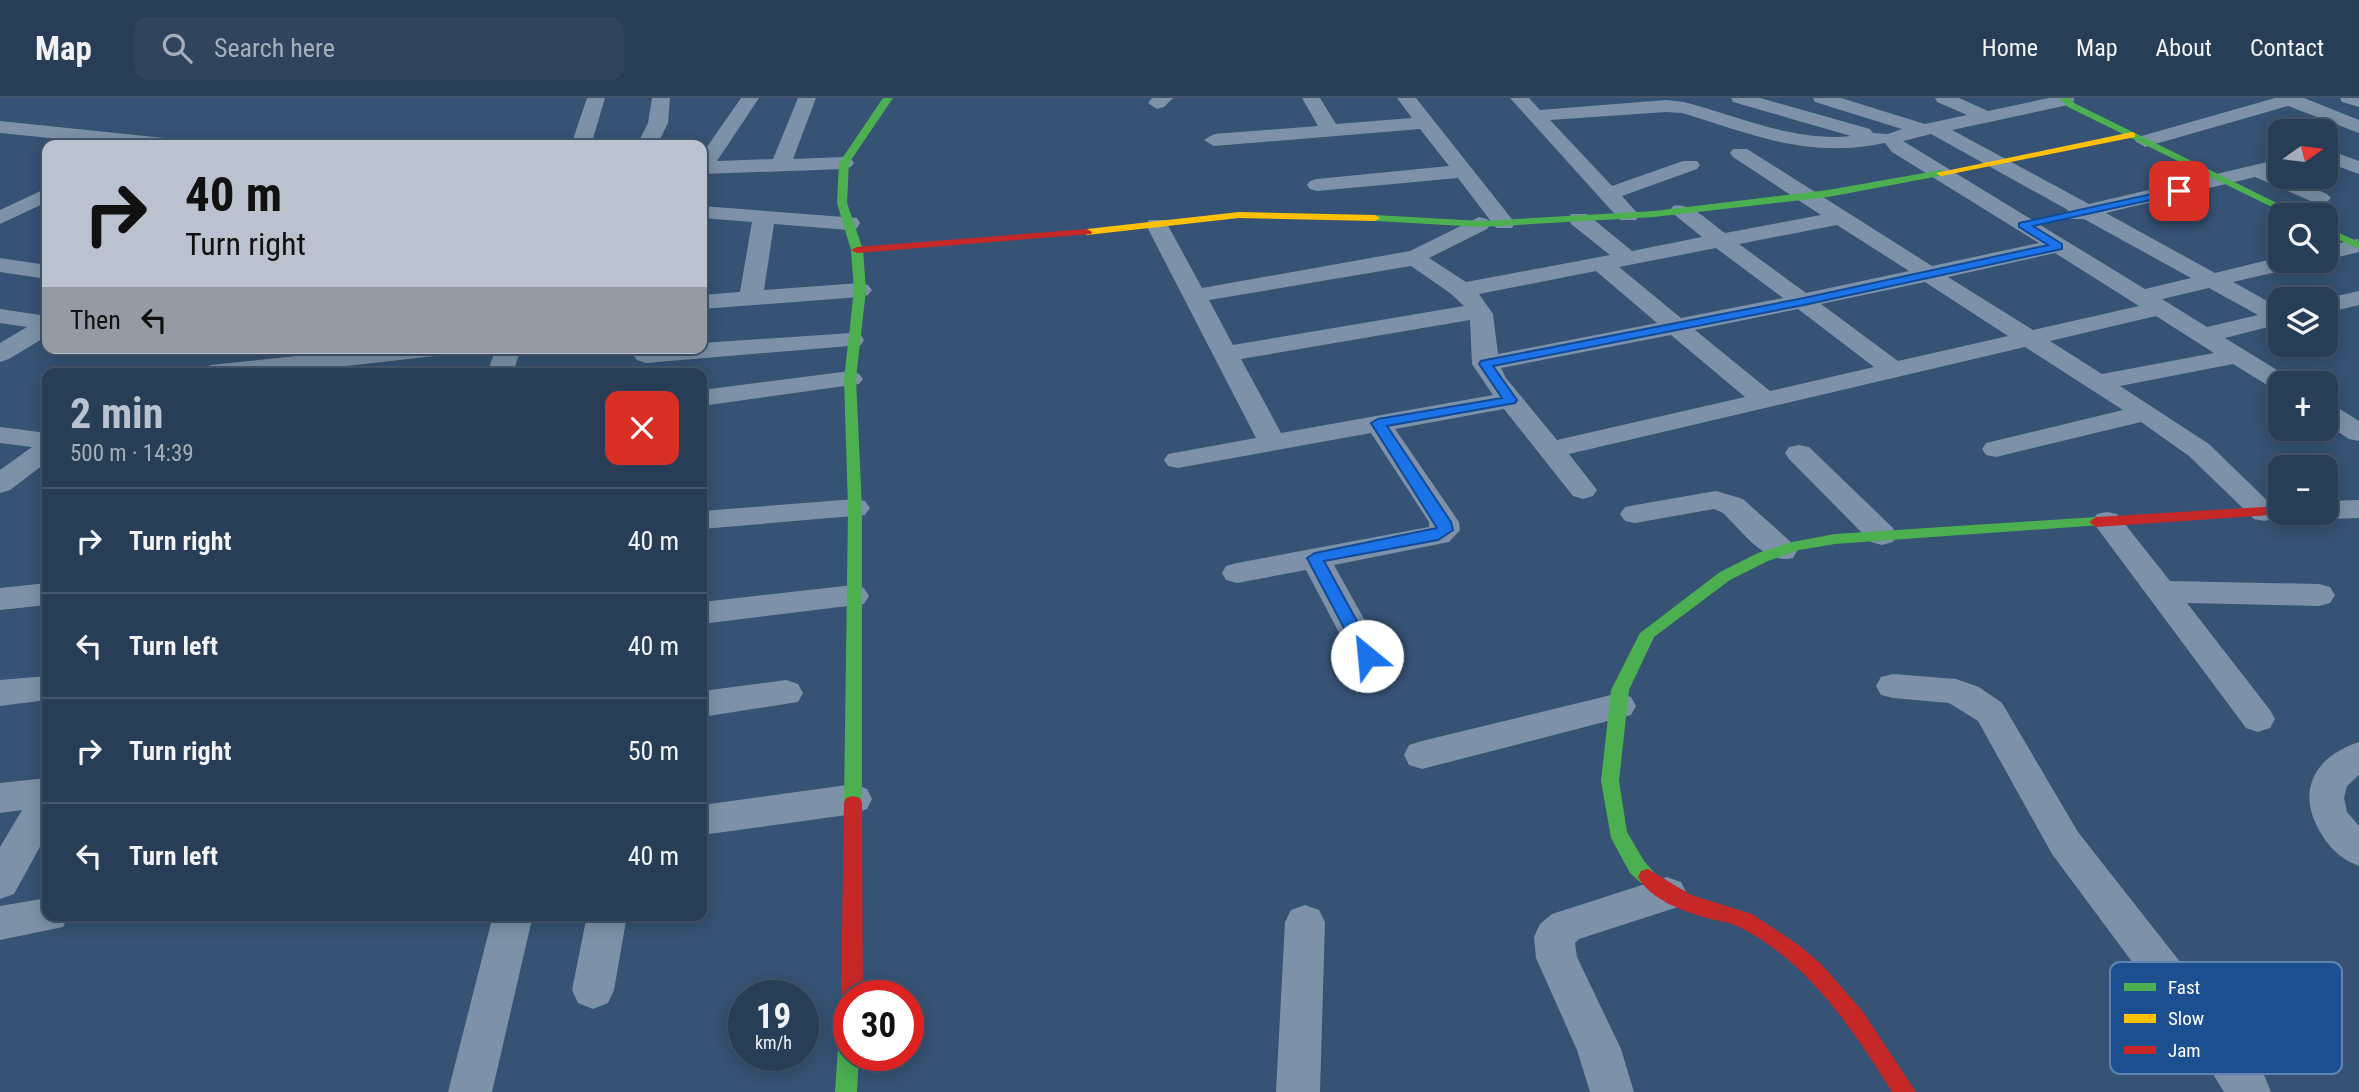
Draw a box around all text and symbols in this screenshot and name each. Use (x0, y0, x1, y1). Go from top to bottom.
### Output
search box (134, 17, 624, 80)
text: Map (35, 29, 92, 68)
icon: search (158, 29, 196, 67)
text: Search here (214, 33, 335, 63)
text: Home (1982, 34, 2038, 62)
text: Map (2076, 34, 2118, 62)
text: About (2156, 34, 2212, 62)
text: Contact (2250, 34, 2324, 62)
north arrow (2268, 119, 2338, 189)
map controls (2268, 119, 2338, 525)
pin (2149, 161, 2209, 221)
text: 40 m (185, 166, 282, 223)
icon: right (70, 168, 161, 259)
icon: arrive (2160, 172, 2198, 210)
button: search (2268, 203, 2338, 273)
text: Turn right (185, 225, 306, 263)
button: layers (2268, 287, 2338, 357)
icon: left (135, 301, 173, 339)
text: Then (70, 305, 121, 335)
button: + (2268, 371, 2338, 441)
text: 2 min (70, 389, 163, 438)
button: close (605, 391, 679, 465)
text: 500 m · 14:39 (70, 440, 194, 467)
button: − (2268, 455, 2338, 525)
icon: right (70, 522, 108, 560)
text: Turn right (129, 526, 231, 556)
text: 40 m (628, 526, 679, 556)
position arrow (1330, 619, 1404, 693)
icon: left (70, 627, 108, 665)
text: Turn left (129, 631, 218, 661)
text: 40 m (628, 631, 679, 661)
icon: right (70, 732, 108, 770)
text: Turn right (129, 736, 231, 766)
text: 50 m (628, 736, 679, 766)
icon: left (70, 837, 108, 875)
text: Turn left (129, 841, 218, 871)
text: 40 m (628, 841, 679, 871)
legend (2110, 962, 2342, 1074)
text: Fast (2168, 976, 2200, 999)
speed limit sign: 30 (833, 980, 924, 1071)
text: 19 (756, 996, 791, 1037)
text: Slow (2168, 1007, 2204, 1030)
text: km/h (755, 1032, 792, 1053)
text: Jam (2168, 1039, 2201, 1062)

